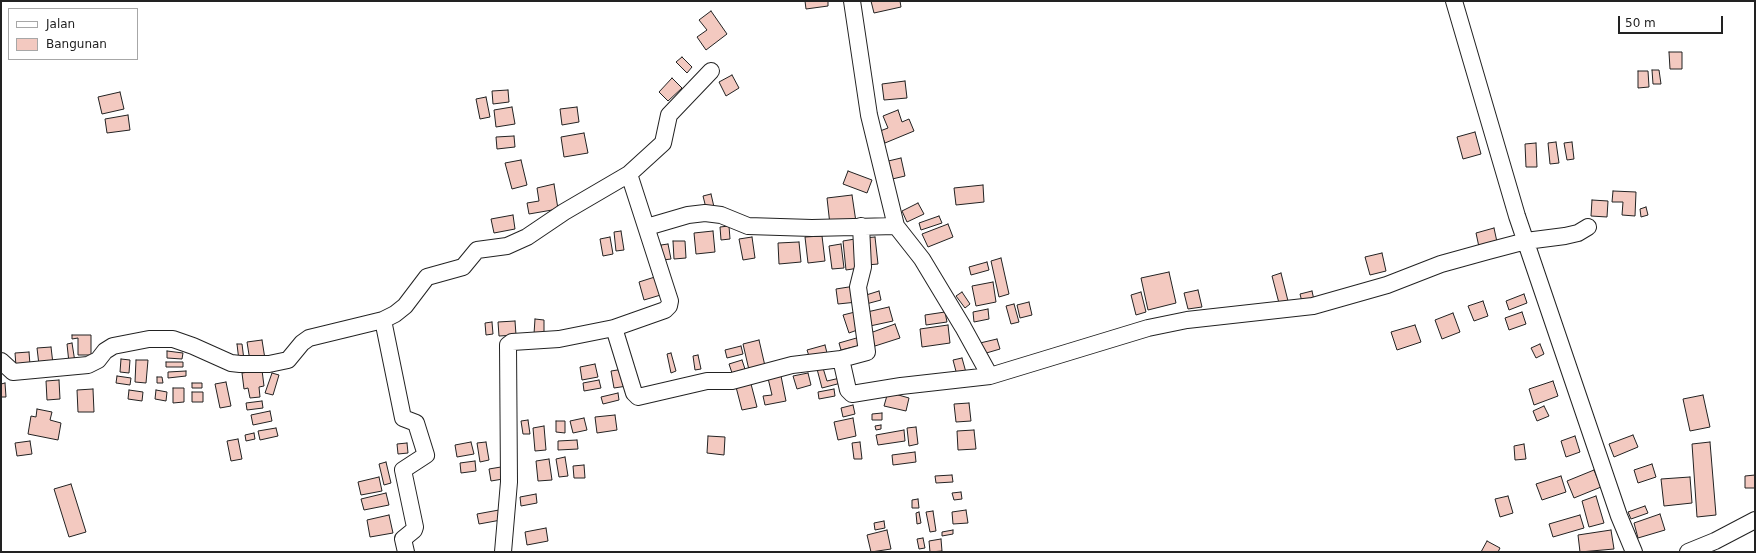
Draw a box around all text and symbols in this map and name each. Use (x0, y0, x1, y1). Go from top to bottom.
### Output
legend (8, 8, 138, 60)
scale bar (1620, 8, 1725, 34)
text: 50 m (1625, 16, 1656, 30)
text: Jalan (46, 17, 75, 31)
text: Bangunan (46, 37, 107, 51)

